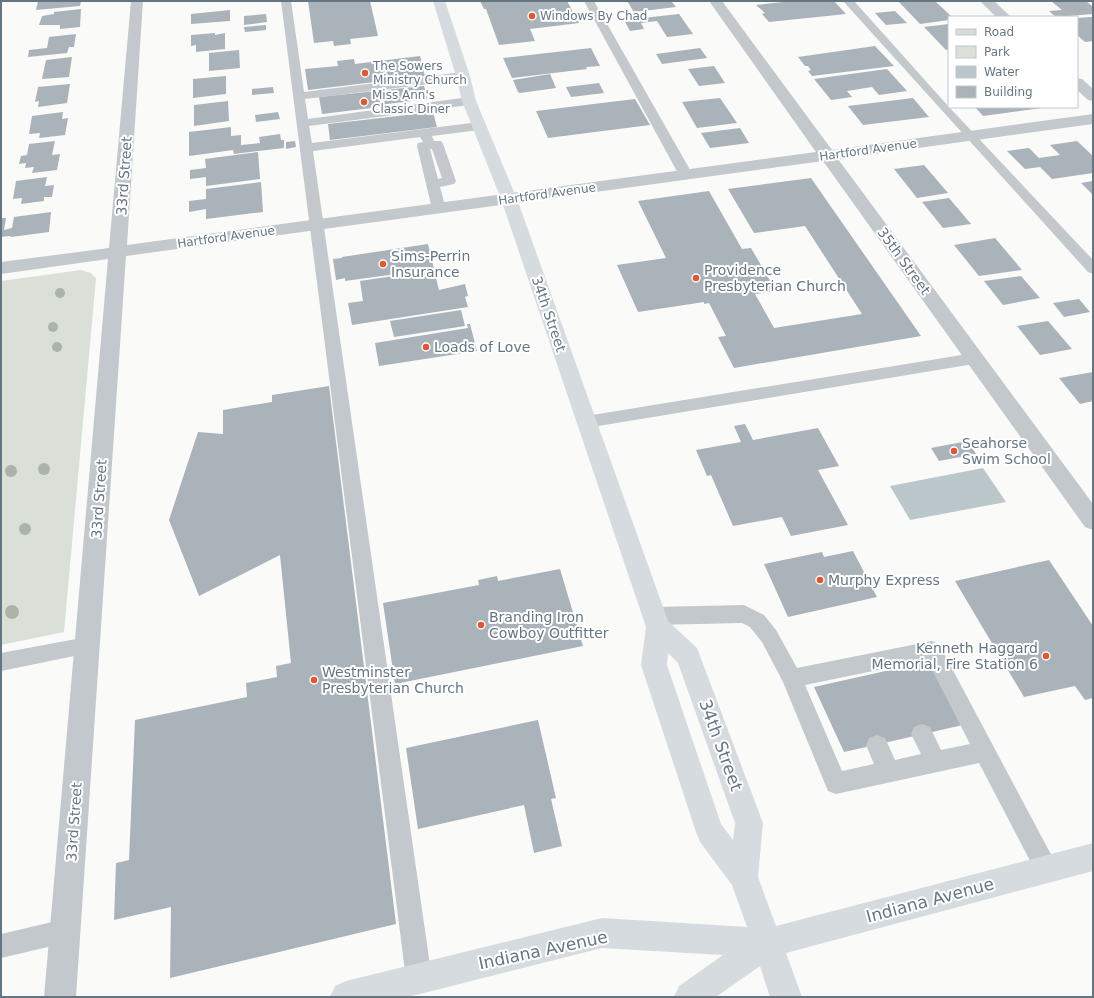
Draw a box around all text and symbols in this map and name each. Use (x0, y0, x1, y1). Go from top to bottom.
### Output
place label: Windows By Chad (540, 9, 647, 23)
marker: Windows By Chad (527, 11, 537, 21)
legend (948, 16, 1078, 108)
text: Road (984, 25, 1014, 39)
text: Park (984, 45, 1010, 59)
place label: The Sowers Ministry Church (372, 59, 467, 87)
text: Water (984, 65, 1020, 79)
marker: The Sowers Ministry Church (360, 68, 370, 78)
text: Building (984, 85, 1033, 99)
place label: Miss Ann's Classic Diner (372, 88, 450, 116)
marker: Miss Ann's Classic Diner (359, 97, 369, 107)
street label: 33rd Street (113, 135, 135, 216)
street label: Hartford Avenue (818, 136, 918, 164)
street label: Hartford Avenue (497, 180, 597, 208)
street label: Hartford Avenue (176, 223, 276, 251)
street label: 35th Street (874, 224, 934, 298)
place label: Sims-Perrin Insurance (391, 248, 470, 280)
marker: Sims-Perrin Insurance (378, 259, 388, 269)
place label: Providence Presbyterian Church (704, 262, 846, 294)
marker: Providence Presbyterian Church (691, 273, 701, 283)
street label: 34th Street (529, 274, 570, 355)
place label: Loads of Love (434, 339, 530, 355)
marker: Loads of Love (421, 342, 431, 352)
place label: Seahorse Swim School (962, 435, 1051, 467)
marker: Seahorse Swim School (949, 446, 959, 456)
street label: 33rd Street (88, 458, 110, 539)
place label: Murphy Express (828, 572, 940, 588)
marker: Murphy Express (815, 575, 825, 585)
place label: Branding Iron Cowboy Outfitter (489, 609, 609, 641)
marker: Branding Iron Cowboy Outfitter (476, 620, 486, 630)
place label: Kenneth Haggard Memorial, Fire Station 6 (872, 640, 1038, 672)
marker: Kenneth Haggard Memorial, Fire Station 6 (1041, 651, 1051, 661)
place label: Westminster Presbyterian Church (322, 664, 464, 696)
marker: Westminster Presbyterian Church (309, 675, 319, 685)
street label: 34th Street (695, 696, 747, 794)
street label: 33rd Street (63, 781, 85, 862)
street label: Indiana Avenue (864, 873, 996, 927)
street label: Indiana Avenue (477, 927, 609, 973)

